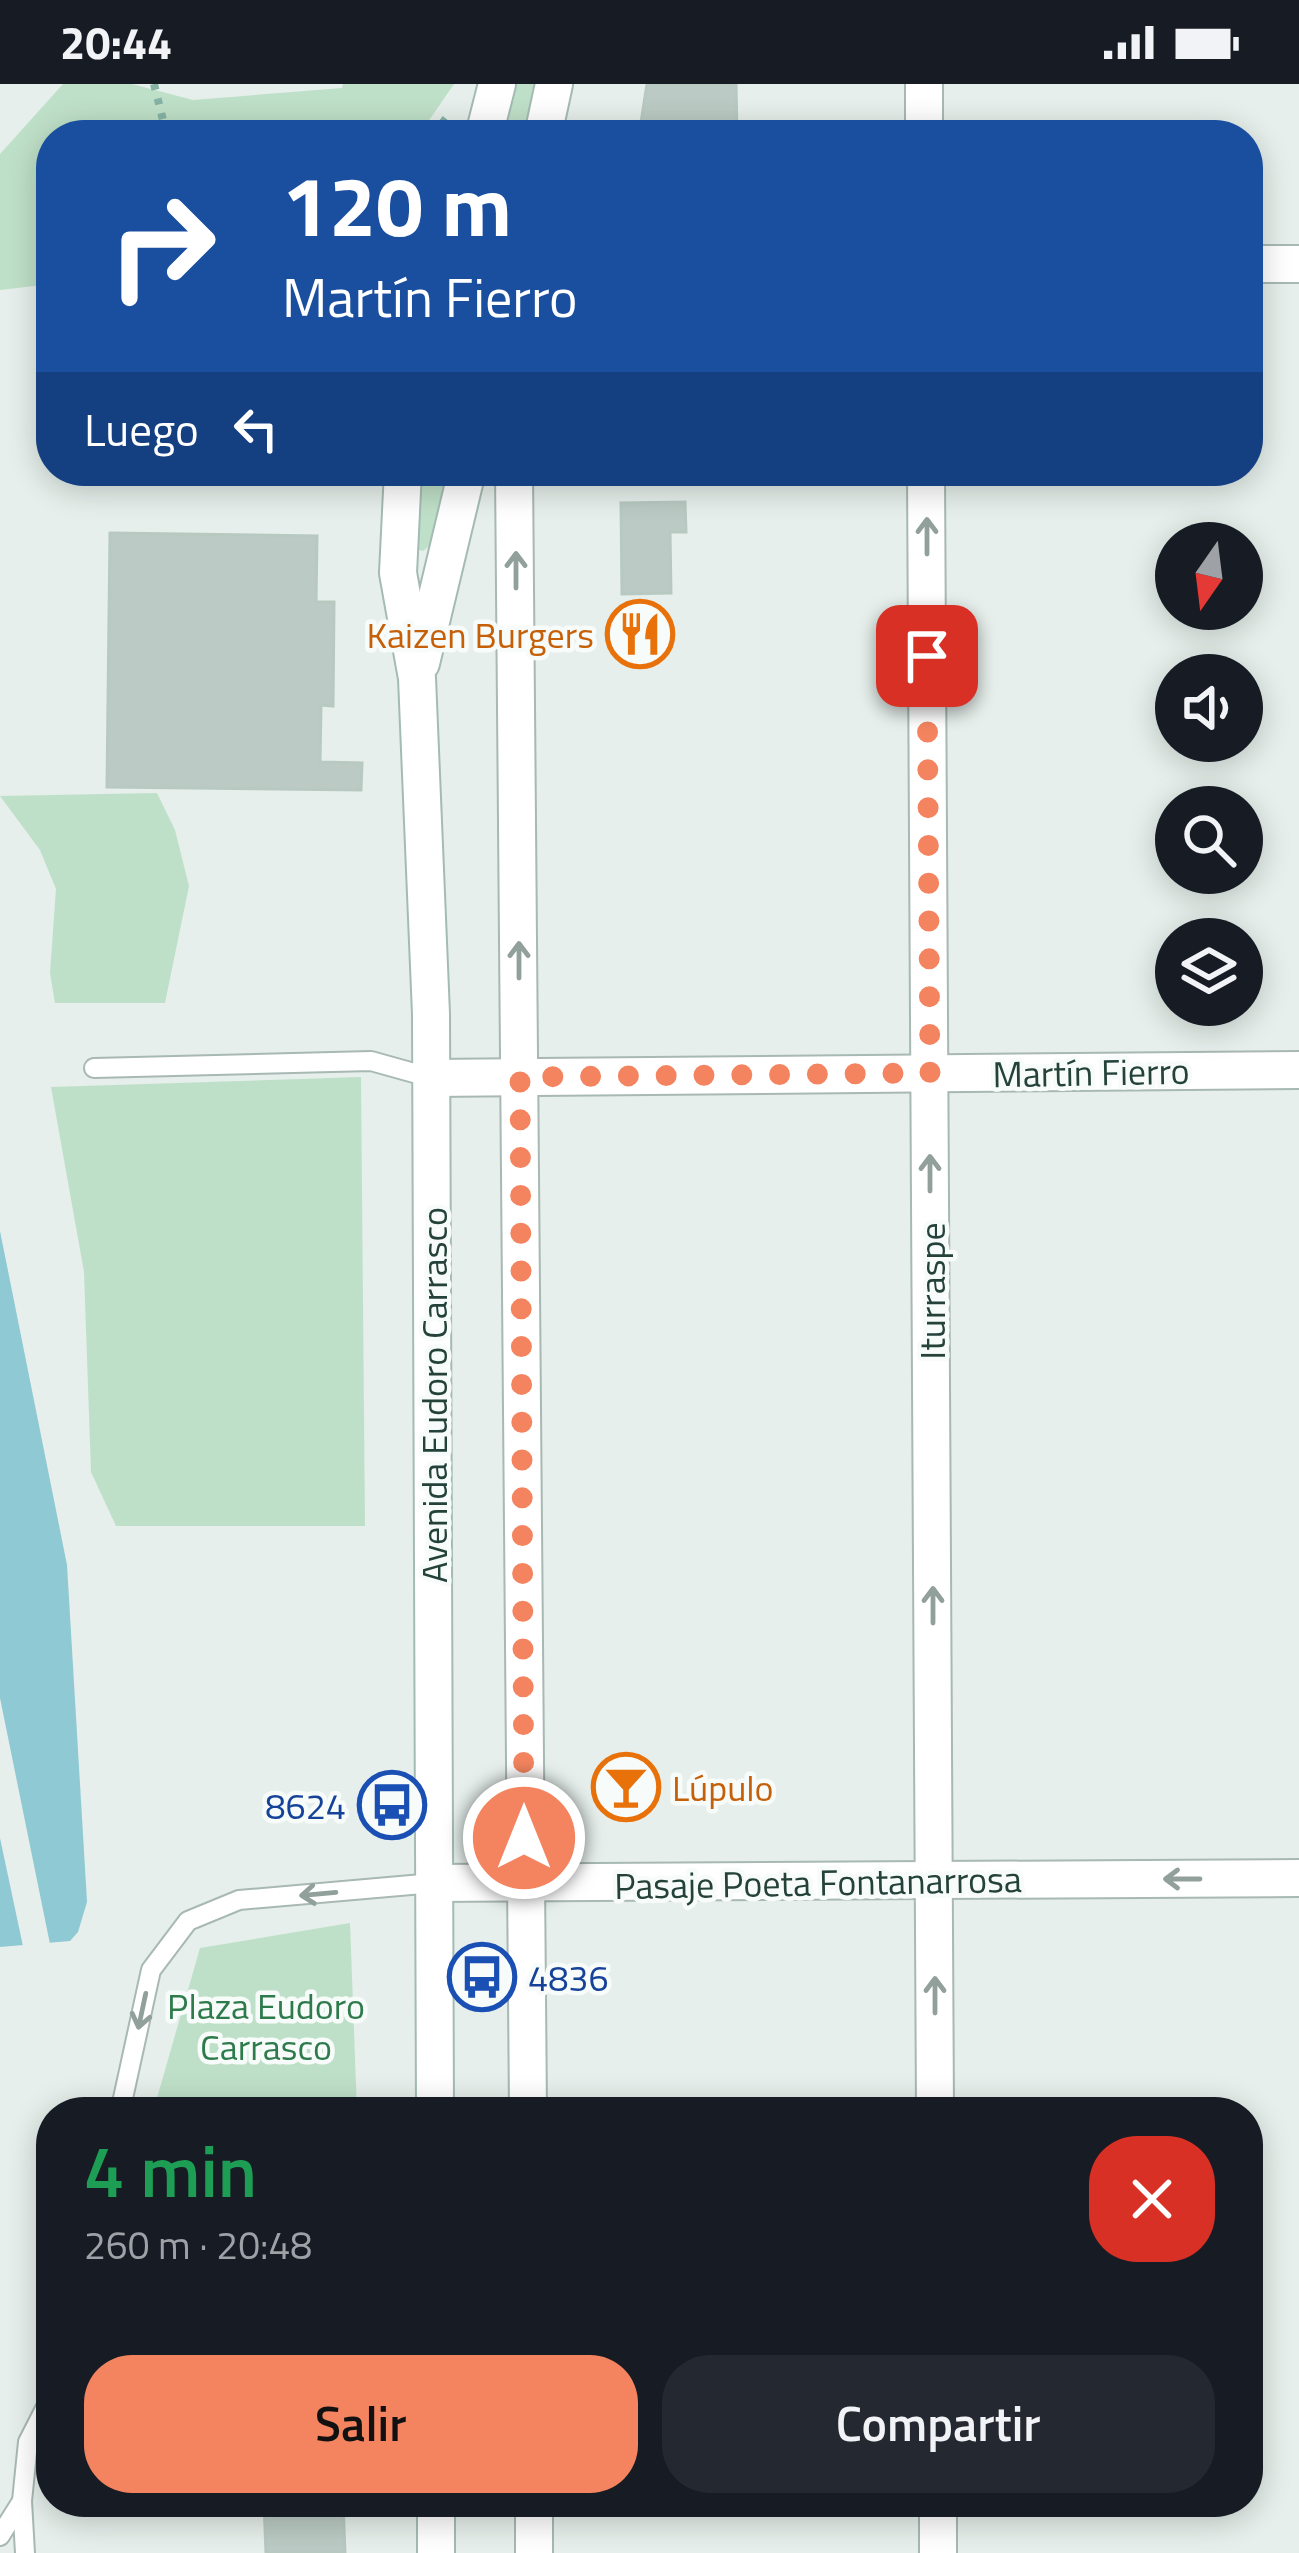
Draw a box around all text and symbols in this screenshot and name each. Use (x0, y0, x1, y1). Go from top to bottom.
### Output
text: 20:44 (60, 8, 172, 76)
text: 120 m (282, 141, 512, 269)
icon: right (84, 168, 240, 324)
text: Martín Fierro (282, 256, 578, 338)
text: Luego (84, 395, 199, 463)
icon: left (223, 396, 289, 462)
one-way arrow (916, 517, 938, 556)
north arrow (1155, 522, 1263, 630)
map controls (1155, 522, 1263, 1026)
one-way arrow (505, 551, 527, 590)
restaurant icon: Kaizen Burgers (605, 599, 675, 669)
pin (876, 605, 978, 707)
place label: Kaizen Burgers (367, 607, 594, 662)
icon: arrive (894, 623, 960, 689)
button: sound (1155, 654, 1263, 762)
button: search (1155, 786, 1263, 894)
button: layers (1155, 918, 1263, 1026)
one-way arrow (508, 941, 530, 980)
street label: Martín Fierro (992, 1043, 1190, 1101)
one-way arrow (919, 1154, 941, 1193)
street label: Avenida Eudoro Carrasco (406, 1207, 461, 1583)
street label: Iturraspe (904, 1222, 959, 1360)
one-way arrow (922, 1586, 944, 1625)
bar icon: Lúpulo (591, 1752, 661, 1822)
place label: Lúpulo (672, 1760, 774, 1815)
bus stop icon: 8624 (357, 1770, 427, 1840)
position arrow (461, 1775, 587, 1901)
place label: 8624 (265, 1778, 346, 1833)
street label: Pasaje Poeta Fontanarrosa (614, 1851, 1022, 1913)
one-way arrow (1163, 1868, 1202, 1890)
one-way arrow (299, 1882, 338, 1905)
bus stop icon: 4836 (447, 1942, 517, 2012)
place label: 4836 (528, 1950, 609, 2005)
one-way arrow (924, 1976, 946, 2015)
park label: Plaza Eudoro Carrasco (167, 1978, 365, 2074)
one-way arrow (129, 1991, 152, 2030)
text: 4 min (84, 2115, 257, 2225)
button: close (1089, 2136, 1215, 2262)
text: 260 m · 20:48 (84, 2215, 312, 2274)
button: Salir (84, 2355, 638, 2493)
button: Compartir (662, 2355, 1215, 2493)

